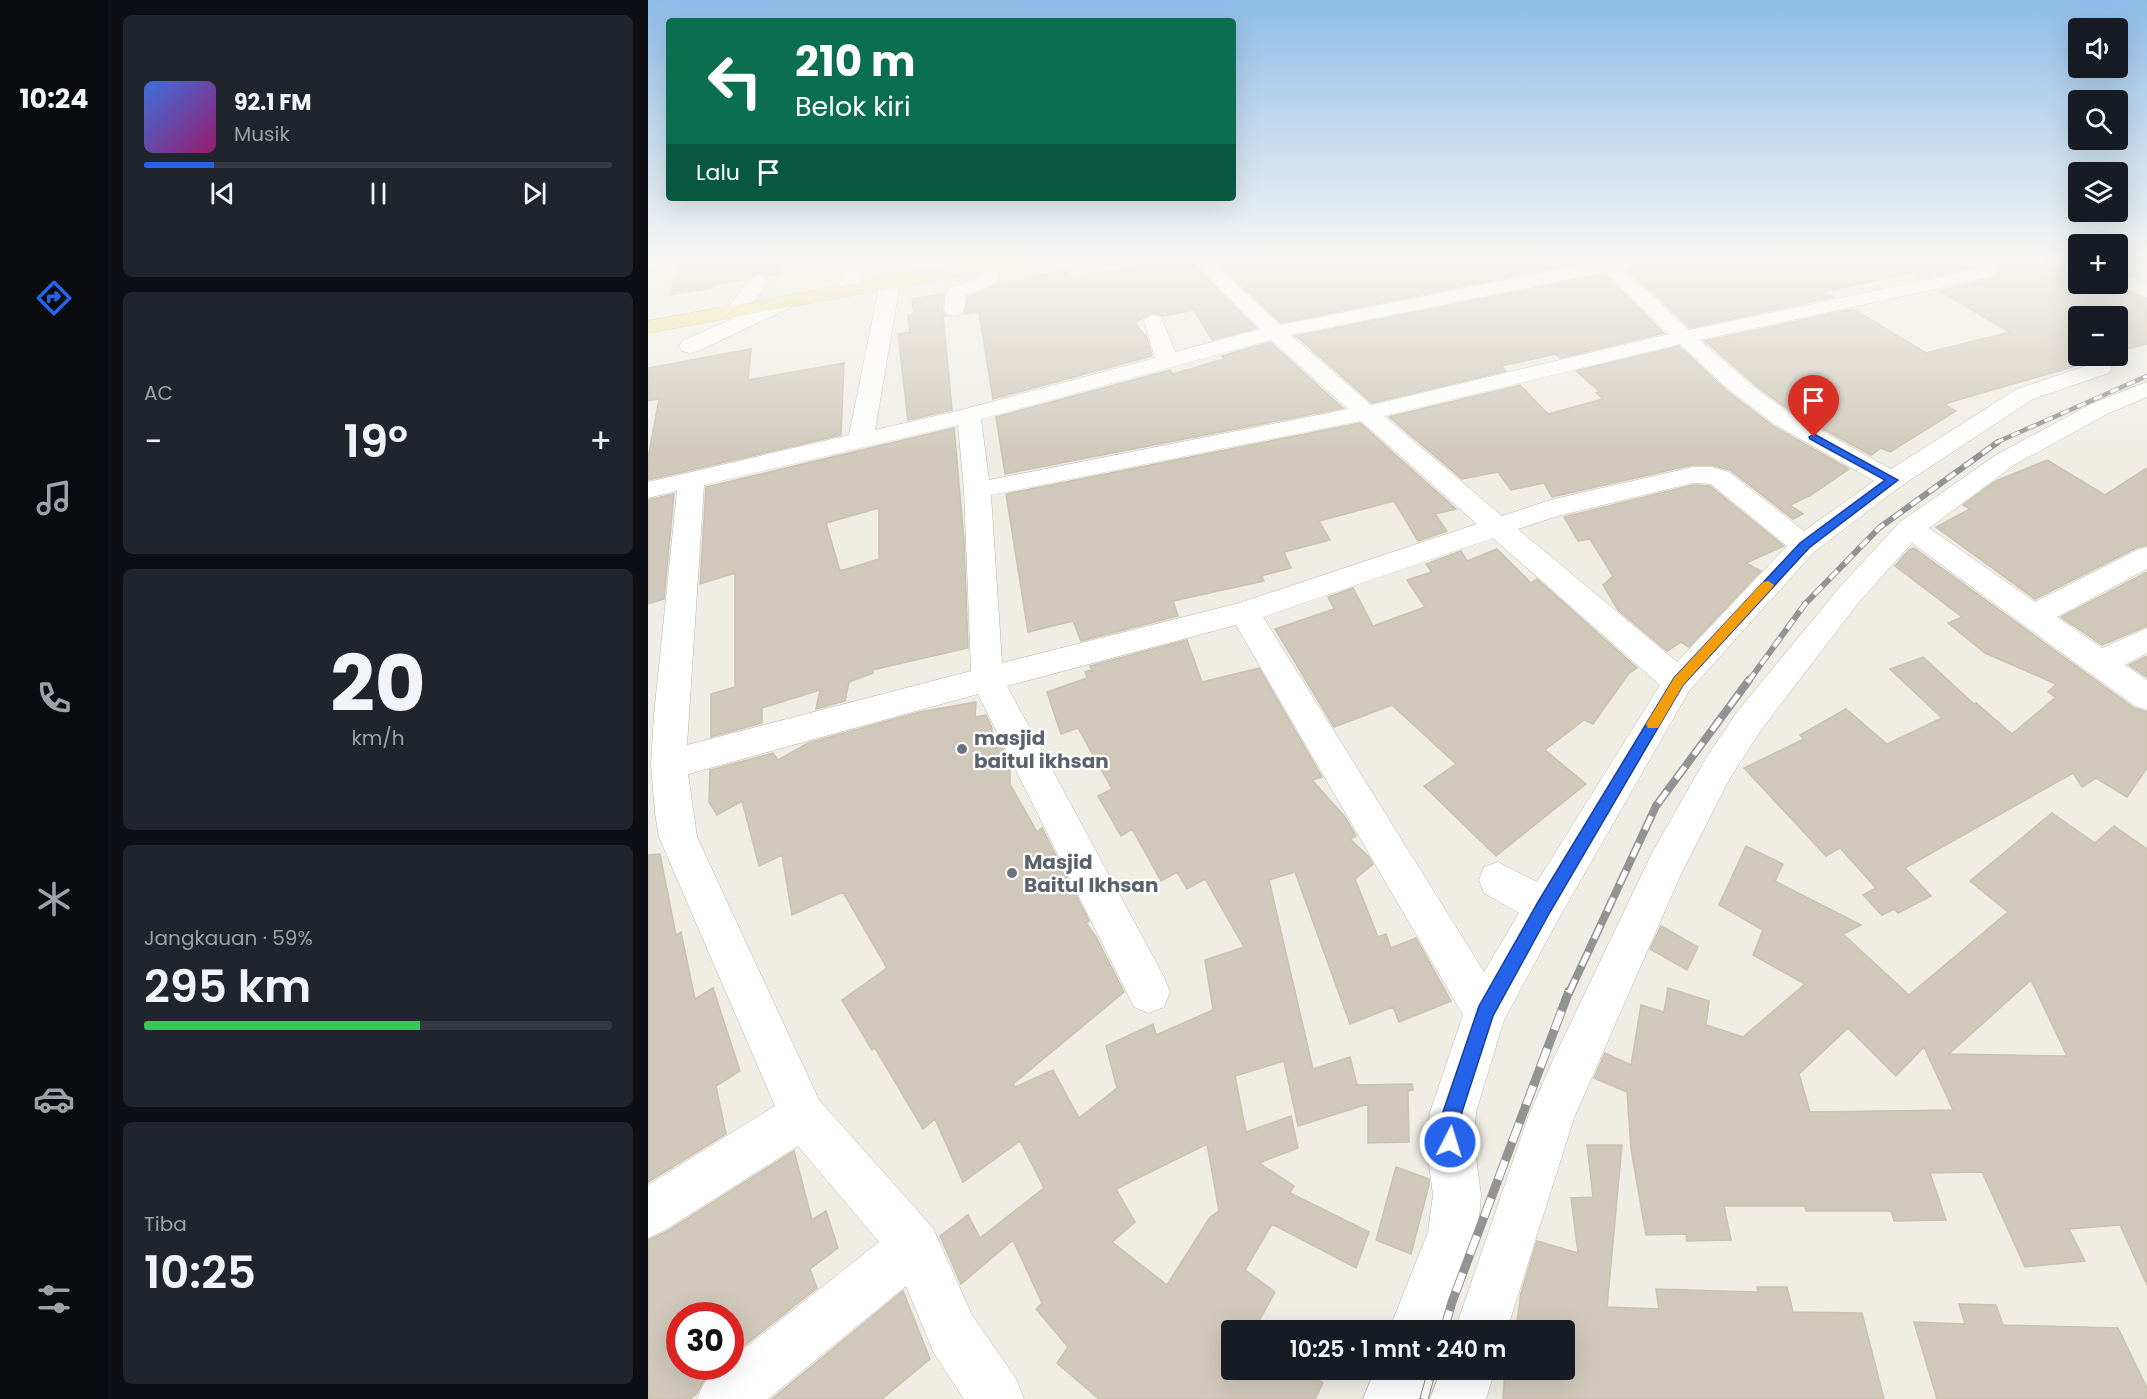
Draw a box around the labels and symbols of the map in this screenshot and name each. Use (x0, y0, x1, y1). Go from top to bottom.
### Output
pin (1788, 375, 1839, 437)
place label: masjid baitul ikhsan (974, 724, 1109, 775)
marker: masjid baitul ikhsan (955, 742, 969, 756)
place label: Masjid Baitul Ikhsan (1024, 848, 1158, 899)
marker: Masjid Baitul Ikhsan (1005, 866, 1019, 880)
position arrow (1418, 1110, 1482, 1174)
speed limit sign: 30 (666, 1302, 744, 1380)

